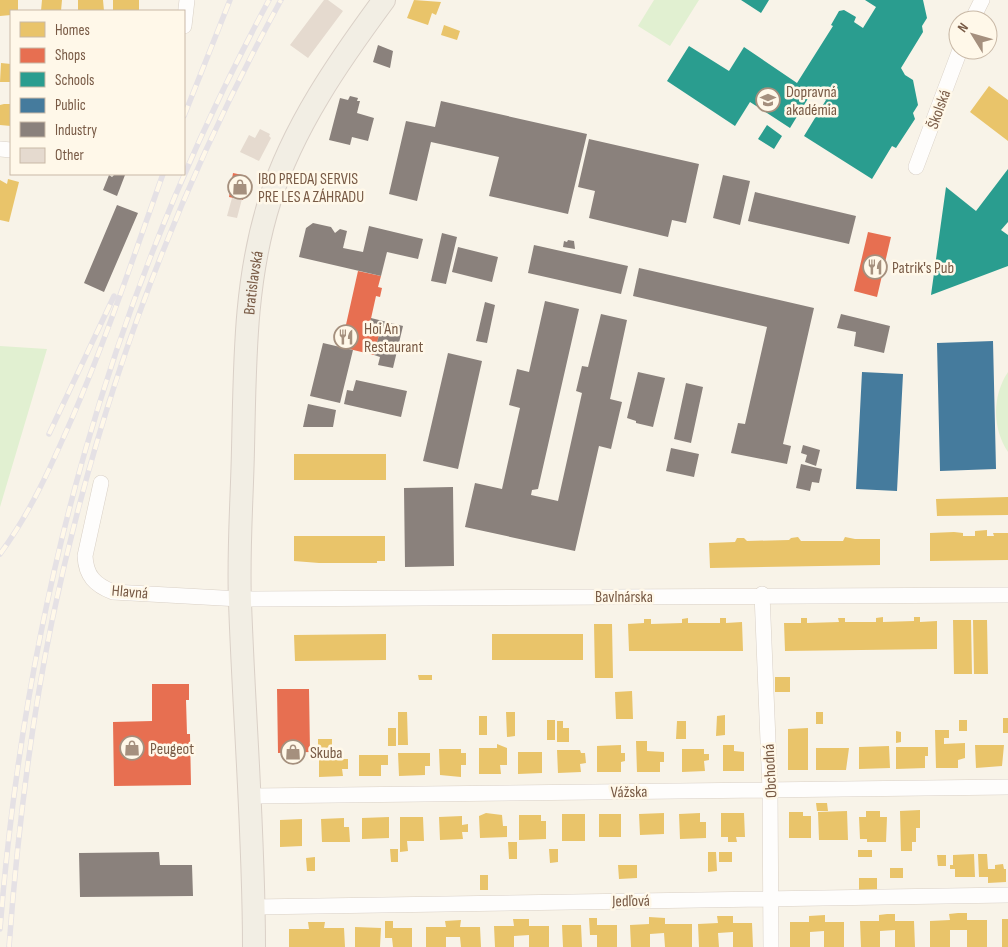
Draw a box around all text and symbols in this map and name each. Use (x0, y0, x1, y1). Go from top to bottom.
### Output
legend (10, 10, 185, 175)
north arrow (948, 10, 998, 60)
text: N (954, 19, 972, 36)
text: Homes (55, 21, 90, 40)
text: Shops (55, 46, 86, 65)
text: Schools (55, 71, 94, 90)
place label: Dopravná akadémia (786, 83, 837, 120)
school or university icon: Dopravná akadémia (755, 87, 781, 113)
street label: Školská (924, 87, 955, 132)
text: Public (55, 96, 86, 115)
text: Industry (55, 121, 97, 140)
text: Other (55, 146, 84, 165)
place label: IBO PREDAJ SERVIS PRE LES A ZÁHRADU (258, 170, 364, 207)
shop icon: IBO PREDAJ SERVIS PRE LES A ZÁHRADU (227, 174, 253, 200)
street label: Bratislavská (240, 249, 268, 316)
restaurant icon: Patrik's Pub (862, 254, 888, 280)
place label: Patrik's Pub (892, 259, 954, 278)
place label: Hoi An Restaurant (364, 320, 423, 357)
restaurant icon: Hoi An Restaurant (333, 324, 359, 350)
street label: Hlavná (111, 581, 149, 604)
street label: Bavlnárska (595, 588, 653, 607)
shop icon: Peugeot (119, 735, 145, 761)
shop icon: Skuba (280, 739, 306, 765)
place label: Peugeot (150, 740, 194, 759)
street label: Obchodná (760, 743, 781, 798)
place label: Skuba (310, 744, 342, 763)
street label: Vážska (611, 783, 648, 802)
street label: Jedľová (611, 892, 650, 911)

